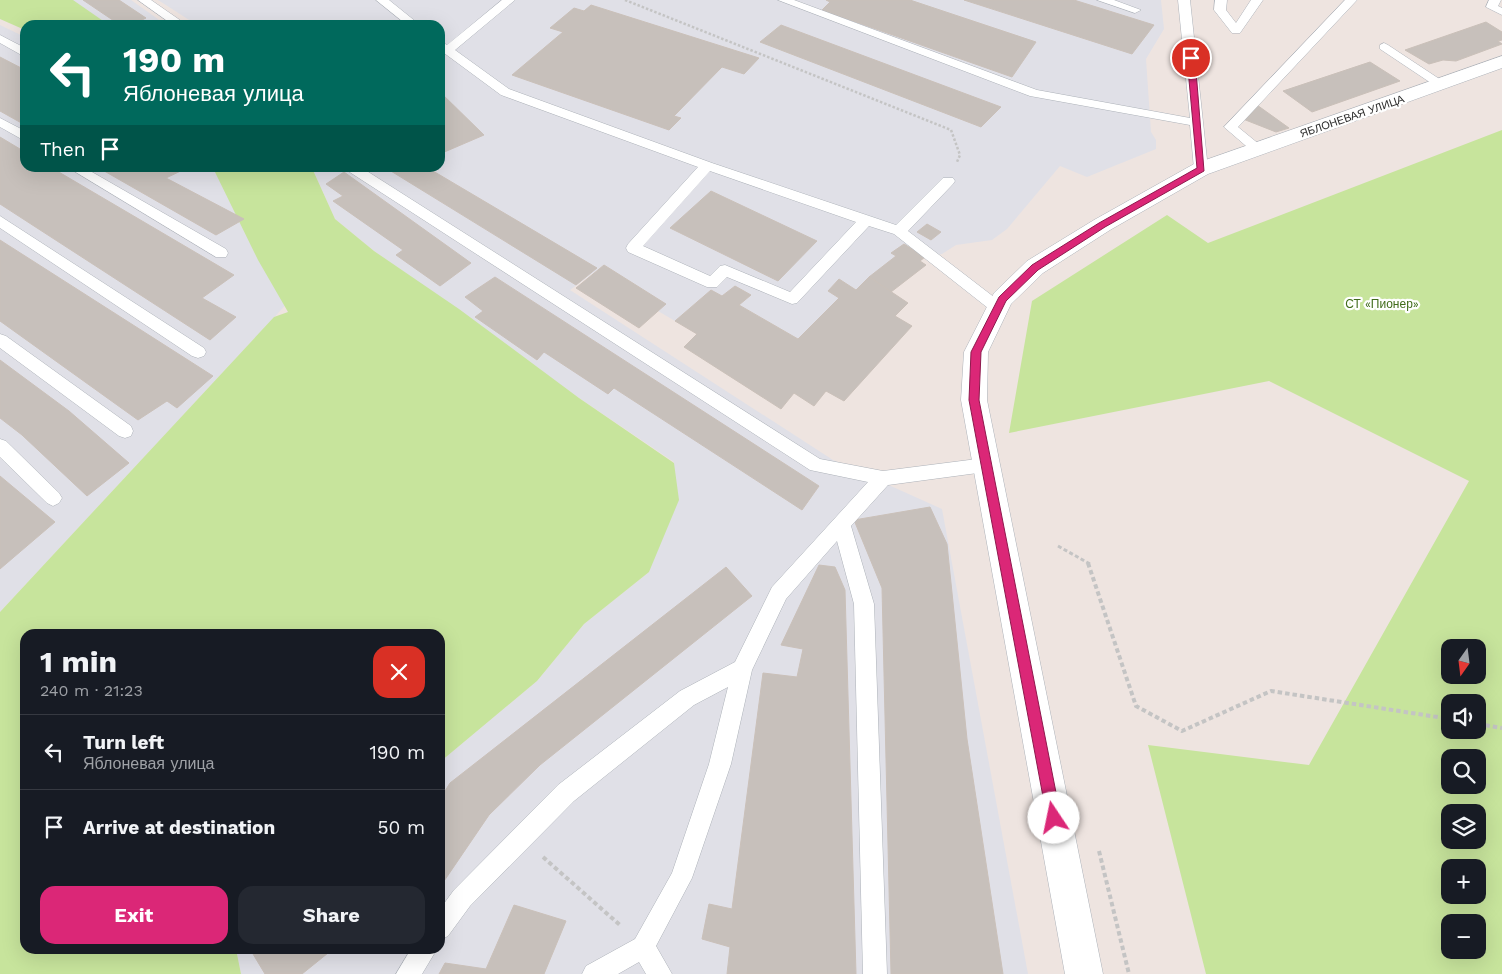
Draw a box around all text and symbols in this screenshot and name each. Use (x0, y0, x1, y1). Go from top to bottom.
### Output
pin (1170, 37, 1212, 79)
text: 190 m (123, 39, 225, 81)
icon: left (40, 40, 105, 105)
icon: arrive (1177, 44, 1205, 72)
text: Яблоневая улица (123, 81, 304, 106)
street label: ЯБЛОНЕВАЯ УЛИЦА (1298, 92, 1407, 140)
icon: arrive (96, 135, 124, 163)
text: Then (40, 138, 86, 161)
park label: СТ «Пионер» (1345, 297, 1419, 311)
north arrow (1441, 639, 1486, 684)
map controls (1441, 639, 1486, 959)
text: 1 min (40, 644, 117, 679)
button: close (373, 646, 425, 698)
text: 240 m · 21:23 (40, 681, 143, 700)
button: sound (1441, 694, 1486, 739)
text: Turn left (83, 731, 164, 754)
icon: left (40, 738, 68, 766)
text: 190 m (369, 741, 425, 764)
button: search (1441, 749, 1486, 794)
text: Яблоневая улица (83, 754, 214, 773)
position arrow (1027, 791, 1079, 843)
button: layers (1441, 804, 1486, 849)
icon: arrive (40, 813, 68, 841)
text: Arrive at destination (83, 816, 275, 839)
text: 50 m (378, 816, 425, 839)
button: + (1441, 859, 1486, 904)
button: Exit (40, 886, 228, 944)
button: Share (238, 886, 425, 944)
button: − (1441, 914, 1486, 959)

